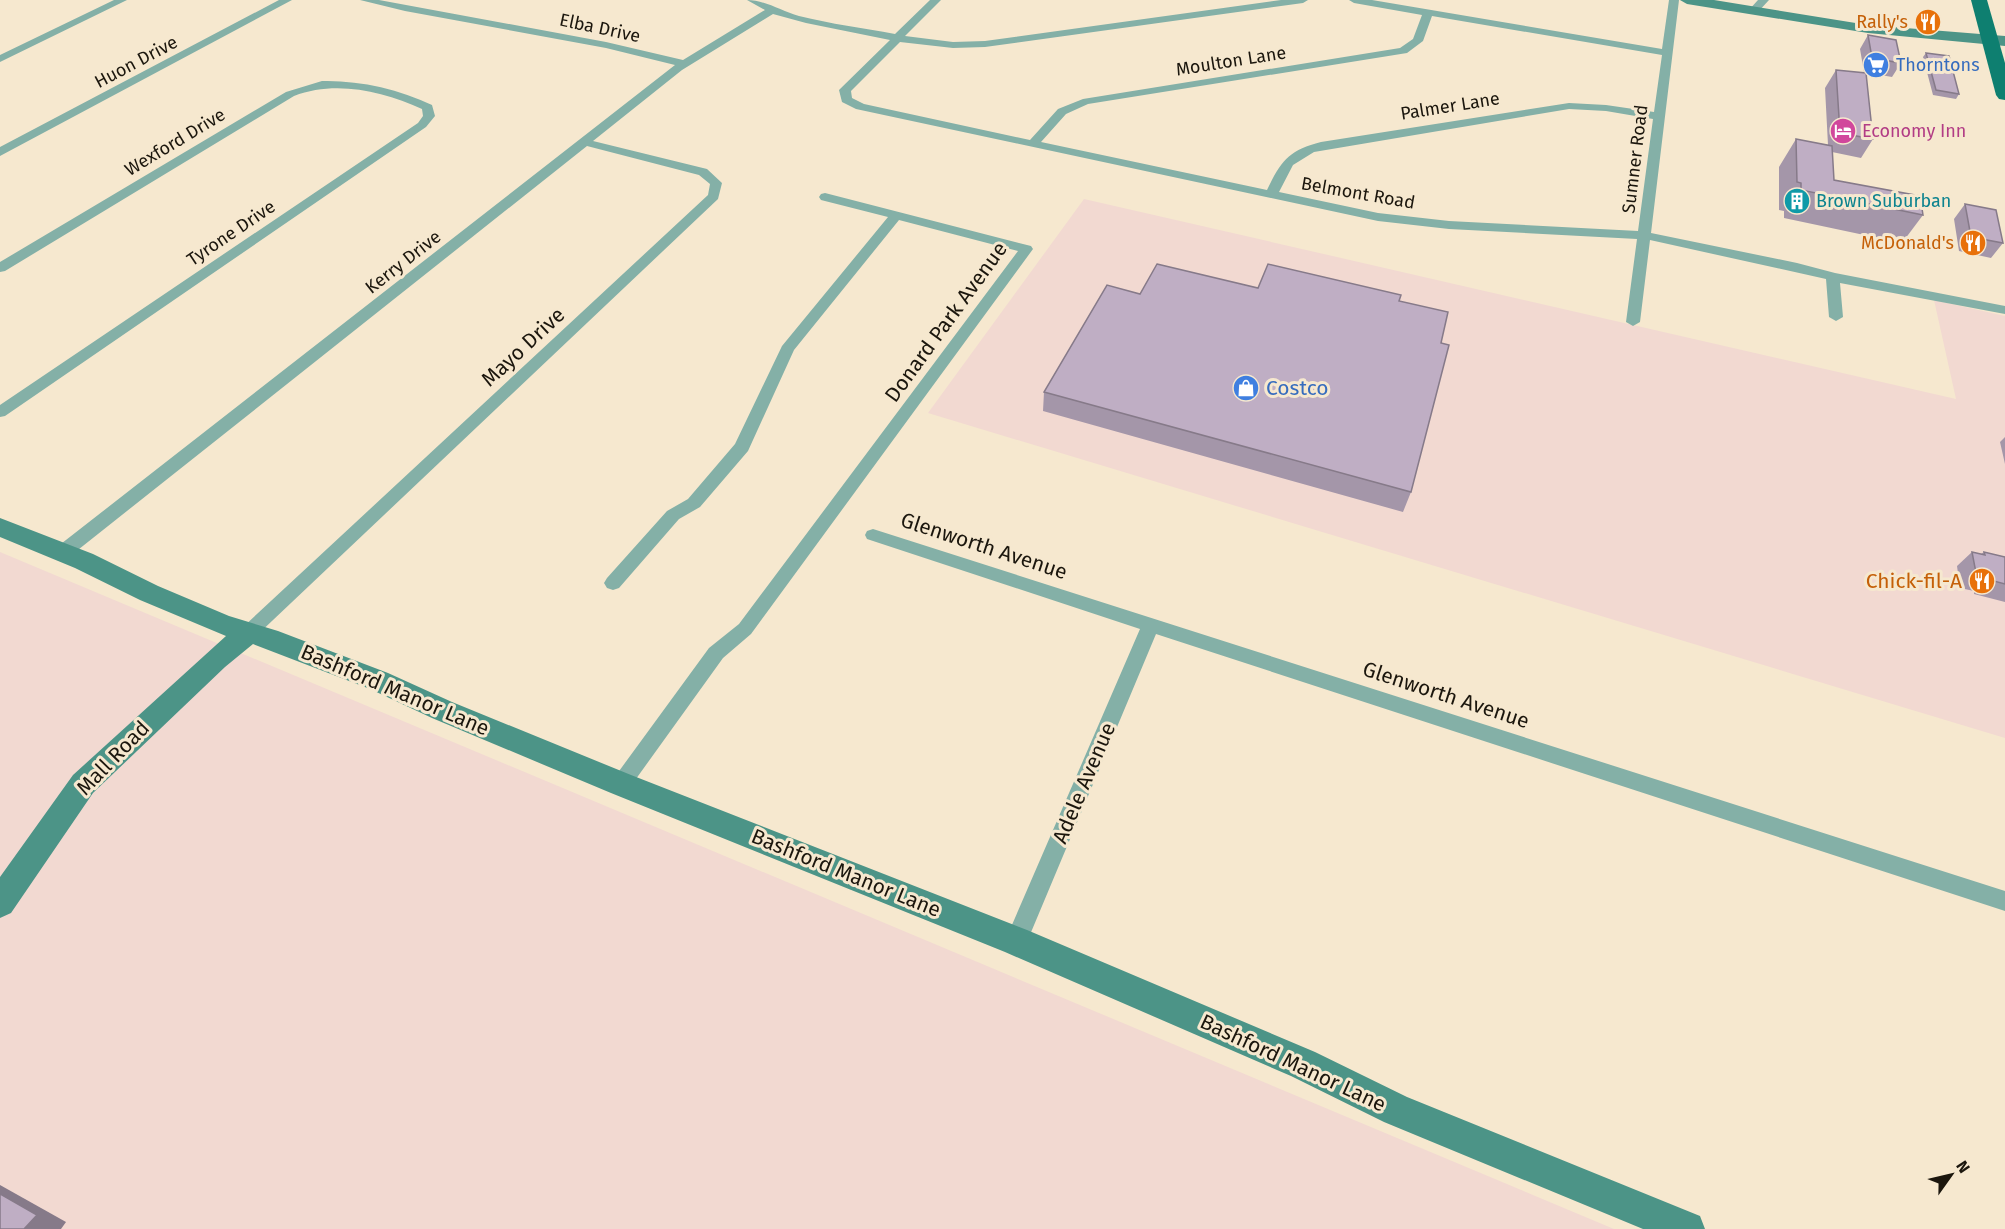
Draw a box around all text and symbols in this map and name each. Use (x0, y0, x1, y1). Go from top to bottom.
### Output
restaurant icon: Rally's (1913, 7, 1943, 37)
street label: Elba Drive (558, 9, 642, 47)
place label: Rally's (1856, 11, 1908, 33)
street label: Huon Drive (91, 31, 181, 93)
street label: Moulton Lane (1174, 41, 1288, 81)
supermarket icon: Thorntons (1861, 50, 1891, 80)
place label: Thorntons (1896, 54, 1980, 76)
street label: Palmer Lane (1399, 87, 1501, 125)
street label: Wexford Drive (121, 103, 229, 181)
street label: Sumner Road (1617, 103, 1653, 215)
hotel icon: Economy Inn (1828, 116, 1858, 146)
place label: Economy Inn (1862, 120, 1966, 142)
street label: Belmont Road (1299, 172, 1417, 214)
building icon: Brown Suburban (1782, 186, 1812, 216)
place label: Brown Suburban (1816, 190, 1951, 212)
street label: Tyrone Drive (183, 195, 279, 271)
street label: Kerry Drive (361, 226, 445, 298)
restaurant icon: McDonald's (1958, 228, 1988, 258)
place label: McDonald's (1861, 232, 1954, 254)
street label: Donard Park Avenue (879, 237, 1013, 407)
street label: Mayo Drive (476, 302, 570, 392)
shop icon: Costco (1231, 373, 1261, 403)
place label: Costco (1266, 375, 1329, 401)
street label: Glenworth Avenue (897, 507, 1071, 585)
restaurant icon: Chick-fil-A (1967, 566, 1997, 596)
place label: Chick-fil-A (1866, 568, 1962, 594)
street label: Bashford Manor Lane (297, 639, 493, 741)
street label: Glenworth Avenue (1359, 656, 1533, 734)
street label: Mall Road (71, 715, 155, 801)
street label: Adele Avenue (1047, 719, 1121, 847)
street label: Bashford Manor Lane (747, 823, 945, 923)
street label: Bashford Manor Lane (1196, 1008, 1390, 1118)
north arrow (1921, 1145, 1981, 1205)
text: N (1952, 1157, 1974, 1177)

